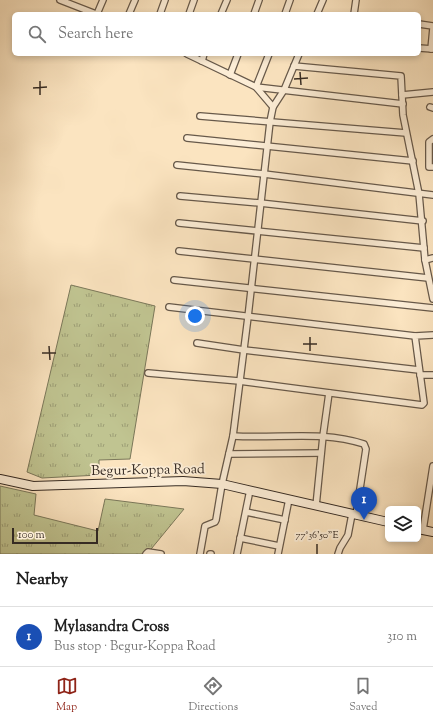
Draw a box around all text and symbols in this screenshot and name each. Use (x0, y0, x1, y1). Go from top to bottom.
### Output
search box (12, 12, 421, 56)
icon: search (26, 23, 48, 45)
text: Search here (58, 24, 133, 45)
your location (185, 306, 205, 326)
street label: Begur-Koppa Road (91, 460, 205, 482)
pin: 1 (351, 487, 377, 520)
map controls (385, 506, 421, 542)
button: layers (385, 506, 421, 542)
scale bar (12, 526, 98, 545)
text: 100 m (18, 527, 45, 543)
text: 77°36'50"E (296, 528, 338, 543)
text: Nearby (16, 568, 68, 592)
text: Mylasandra Cross (54, 617, 169, 638)
text: 1 (27, 628, 31, 646)
text: 310 m (387, 628, 417, 646)
text: Bus stop · Begur-Koppa Road (54, 638, 216, 656)
tab: Map (56, 675, 78, 715)
tab: Directions (189, 675, 238, 715)
tab: Saved (349, 675, 377, 715)

